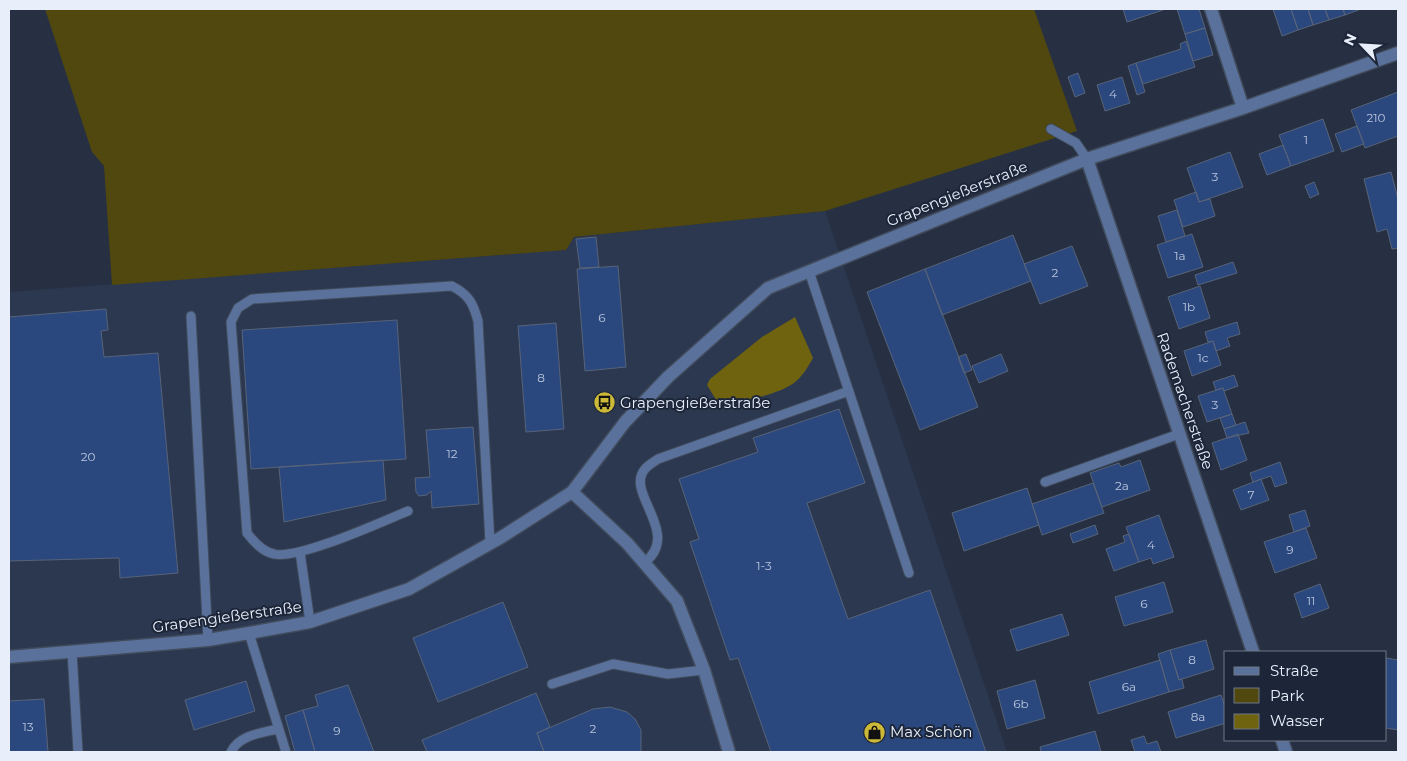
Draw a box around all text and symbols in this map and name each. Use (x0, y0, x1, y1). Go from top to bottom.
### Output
north arrow (1337, 20, 1387, 70)
text: N (1340, 31, 1361, 48)
house number: 4 (1109, 86, 1117, 101)
house number: 210 (1366, 110, 1386, 125)
house number: 1 (1304, 132, 1308, 147)
street label: Grapengießerstraße (884, 157, 1030, 231)
house number: 3 (1212, 169, 1219, 184)
house number: 1a (1174, 248, 1186, 263)
house number: 2 (1052, 265, 1059, 280)
house number: 1b (1183, 299, 1195, 314)
house number: 6 (598, 310, 606, 325)
street label: Rademacherstraße (1153, 330, 1218, 472)
house number: 1c (1197, 350, 1209, 365)
house number: 8 (537, 370, 545, 385)
bus stop icon: Grapengießerstraße (592, 391, 616, 415)
place label: Grapengießerstraße (620, 393, 770, 412)
house number: 3 (1212, 397, 1219, 412)
house number: 12 (446, 446, 458, 461)
house number: 20 (81, 449, 95, 464)
house number: 2a (1115, 478, 1129, 493)
house number: 7 (1247, 487, 1255, 502)
house number: 4 (1147, 537, 1155, 552)
house number: 9 (1286, 542, 1294, 557)
house number: 1-3 (756, 558, 772, 573)
house number: 11 (1307, 593, 1315, 608)
house number: 6 (1140, 596, 1148, 611)
street label: Grapengießerstraße (151, 597, 303, 636)
legend (1224, 651, 1387, 741)
house number: 8 (1188, 652, 1196, 667)
text: Straße (1270, 661, 1319, 680)
house number: 6a (1122, 679, 1136, 694)
text: Park (1270, 686, 1304, 705)
house number: 6b (1013, 696, 1029, 711)
house number: 8a (1191, 709, 1205, 724)
text: Wasser (1270, 711, 1324, 730)
house number: 13 (22, 719, 34, 734)
shop icon: Max Schön (862, 720, 886, 744)
house number: 2 (590, 721, 597, 736)
place label: Max Schön (890, 722, 972, 741)
house number: 9 (333, 723, 341, 738)

